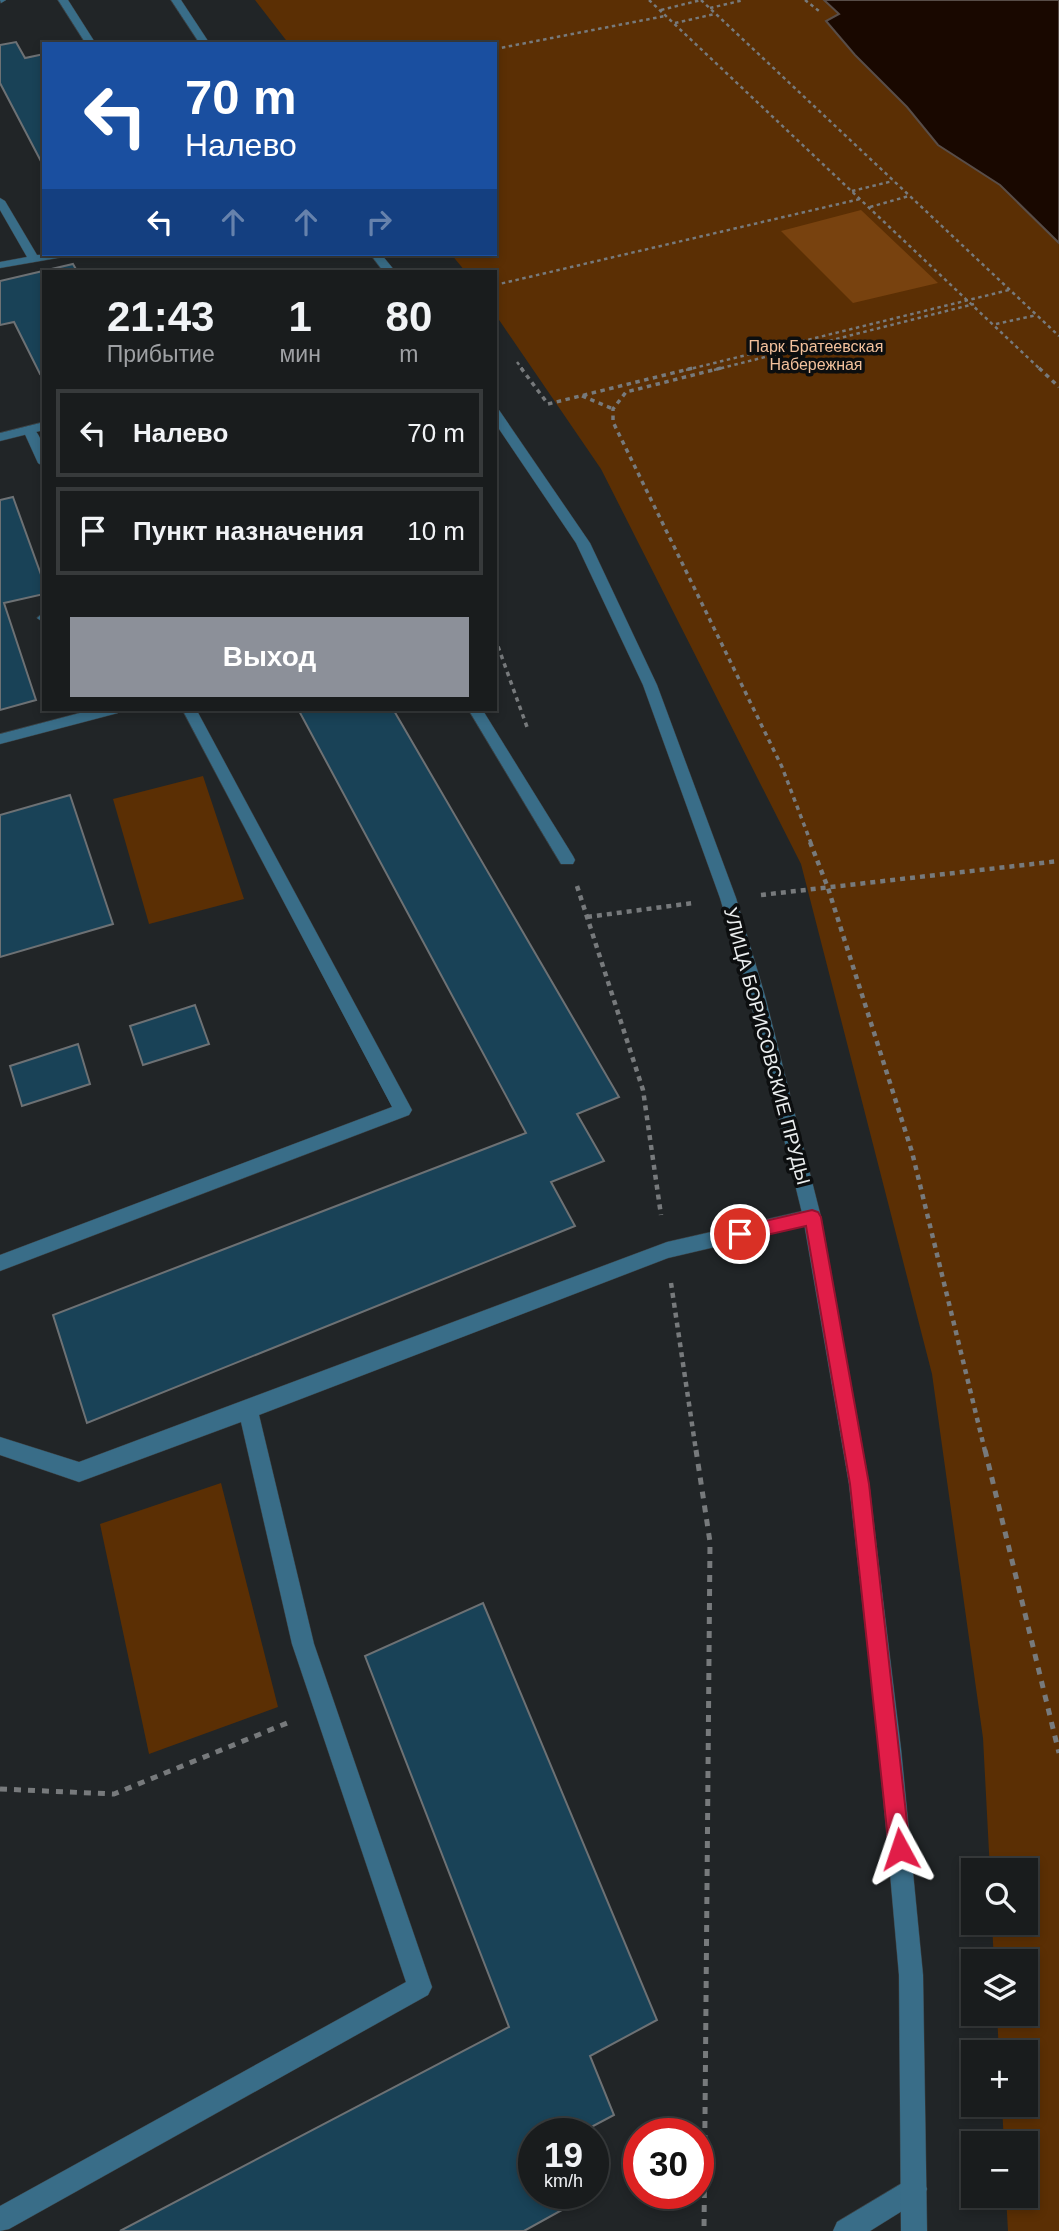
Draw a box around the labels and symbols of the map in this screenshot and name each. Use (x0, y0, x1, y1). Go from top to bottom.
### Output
park label: Парк Братеевская Набережная (749, 338, 883, 373)
street label: УЛИЦА БОРИСОВСКИЕ ПРУДЫ (720, 905, 814, 1187)
pin (710, 1204, 770, 1264)
position arrow (863, 1812, 937, 1886)
speed limit sign: 30 (623, 2118, 714, 2209)

